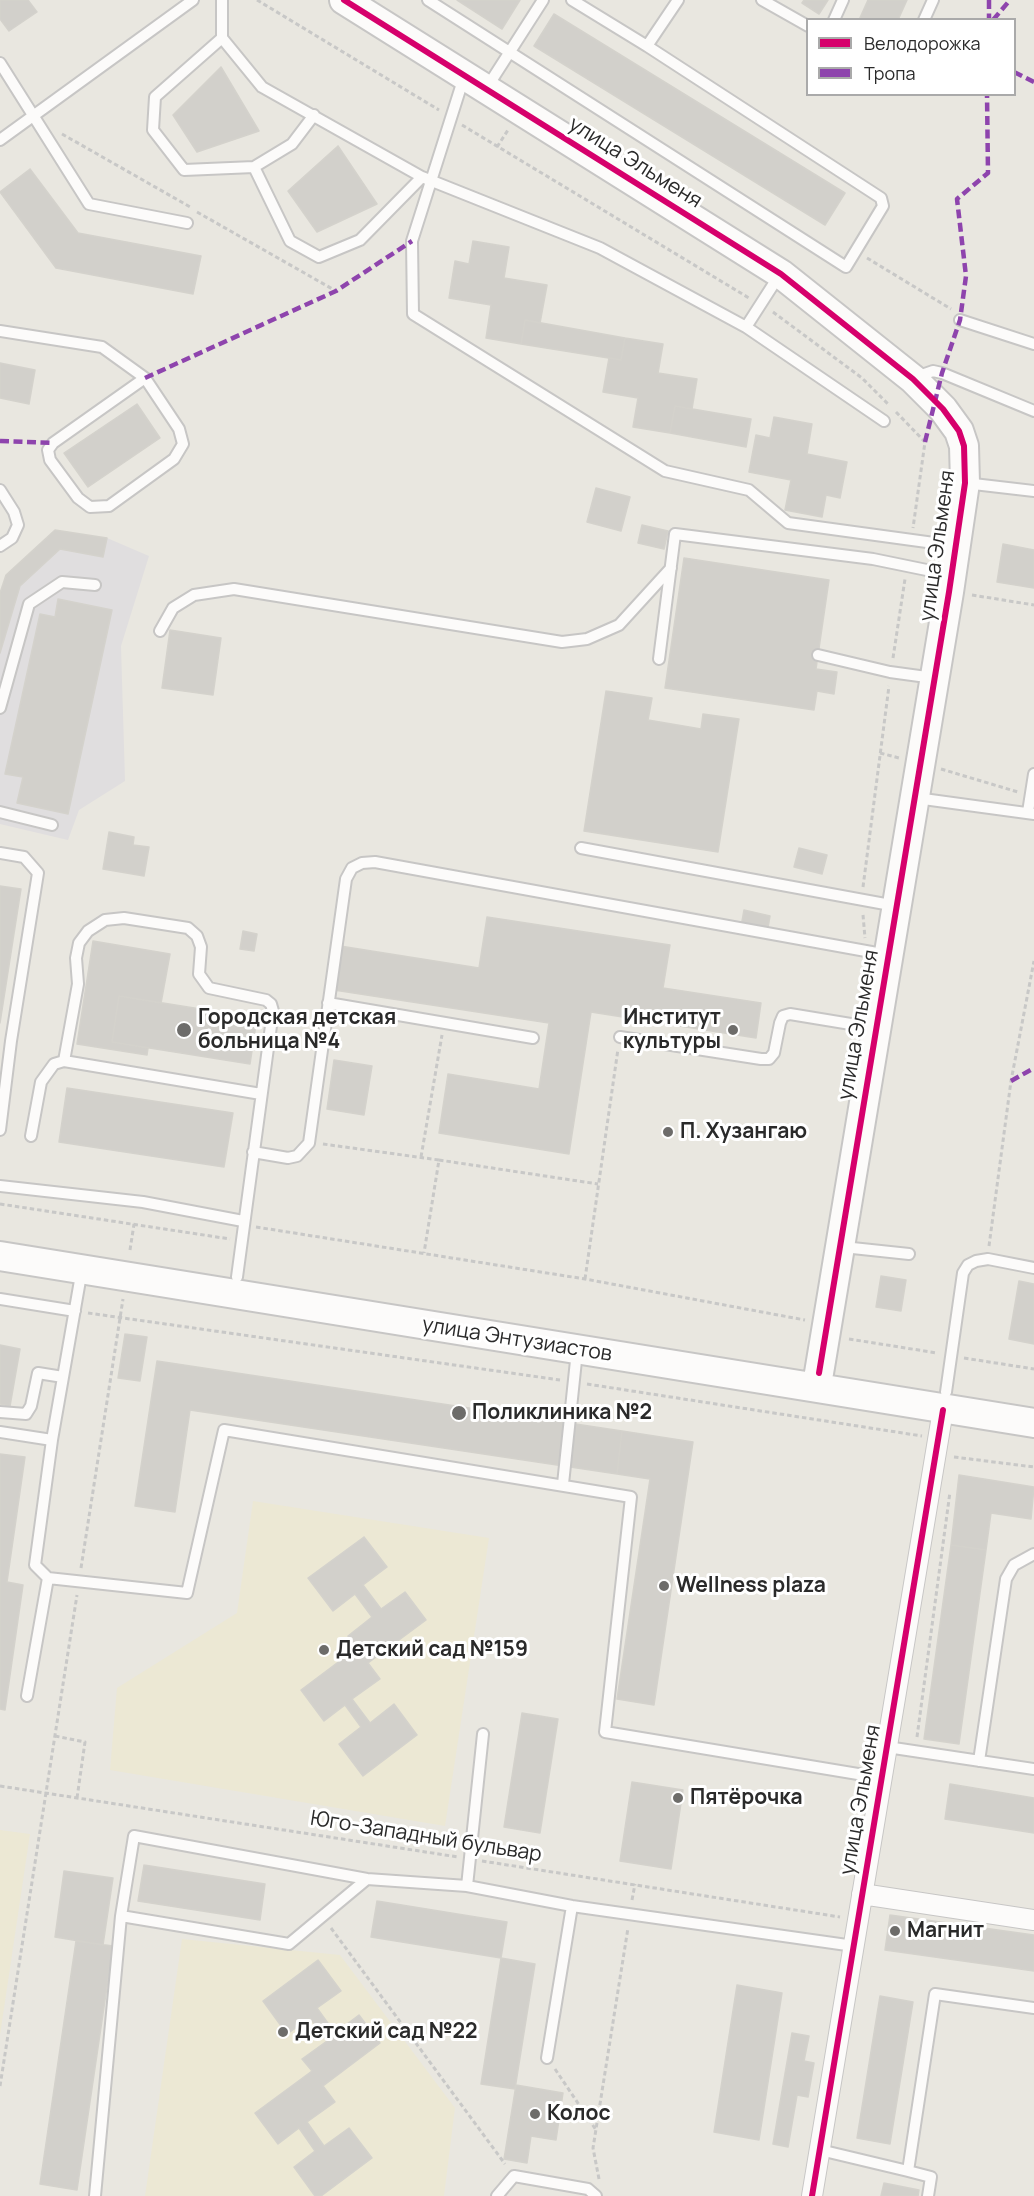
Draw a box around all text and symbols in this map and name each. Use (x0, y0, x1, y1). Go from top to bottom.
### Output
legend (806, 18, 1016, 96)
text: Велодорожка (864, 31, 981, 55)
text: Тропа (864, 61, 915, 85)
street label: улица Эльменя (564, 112, 706, 214)
street label: улица Эльменя (915, 469, 961, 623)
street label: улица Эльменя (833, 948, 885, 1102)
place label: Городская детская больница №4 (198, 1005, 396, 1055)
place label: Институт культуры (623, 1005, 721, 1055)
marker: Городская детская больница №4 (175, 1021, 193, 1039)
marker: Институт культуры (726, 1023, 740, 1037)
place label: П. Хузангаю (680, 1119, 807, 1145)
marker: П. Хузангаю (661, 1125, 675, 1139)
street label: улица Энтузиастов (420, 1313, 614, 1367)
place label: Поликлиника №2 (472, 1400, 652, 1426)
marker: Поликлиника №2 (450, 1404, 468, 1422)
place label: Wellness plaza (676, 1573, 826, 1599)
marker: Wellness plaza (657, 1579, 671, 1593)
place label: Детский сад №159 (336, 1637, 528, 1663)
marker: Детский сад №159 (317, 1643, 331, 1657)
street label: улица Эльменя (835, 1723, 887, 1877)
place label: Пятёрочка (690, 1785, 803, 1811)
marker: Пятёрочка (671, 1791, 685, 1805)
street label: Юго-Западный бульвар (309, 1806, 543, 1868)
place label: Магнит (907, 1918, 984, 1944)
marker: Магнит (888, 1924, 902, 1938)
place label: Детский сад №22 (295, 2019, 477, 2045)
marker: Детский сад №22 (276, 2025, 290, 2039)
place label: Колос (547, 2101, 610, 2127)
marker: Колос (528, 2107, 542, 2121)

